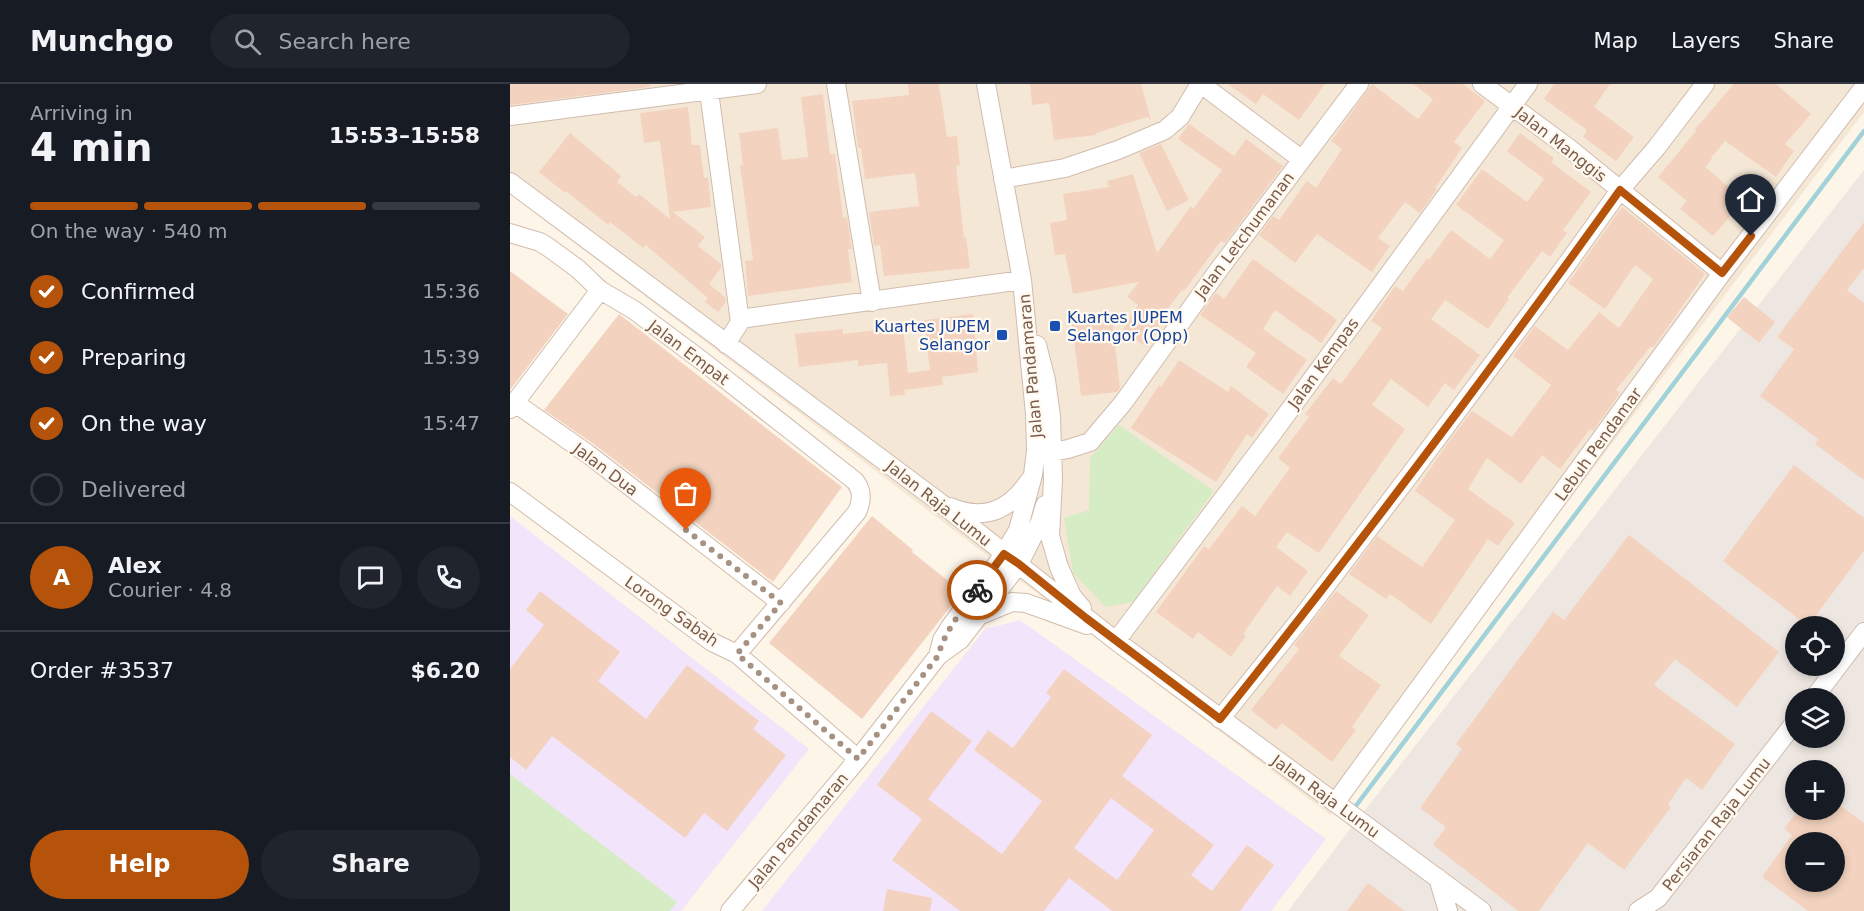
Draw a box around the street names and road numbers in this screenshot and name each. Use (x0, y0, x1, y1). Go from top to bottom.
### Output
street label: Jalan Manggis (1510, 102, 1610, 186)
street label: Jalan Letchumanan (1190, 168, 1298, 303)
street label: Jalan Pandamaran (1015, 293, 1046, 440)
street label: Jalan Kempas (1284, 314, 1363, 413)
street label: Jalan Empat (644, 315, 733, 389)
street label: Lebuh Pendamar (1551, 384, 1646, 504)
street label: Jalan Dua (569, 438, 642, 500)
street label: Jalan Raja Lumu (881, 456, 995, 550)
street label: Lorong Sabah (621, 572, 722, 651)
street label: Jalan Raja Lumu (1267, 750, 1383, 842)
street label: Persiaran Raja Lumu (1658, 754, 1774, 895)
street label: Jalan Pandamaran (744, 769, 852, 893)

